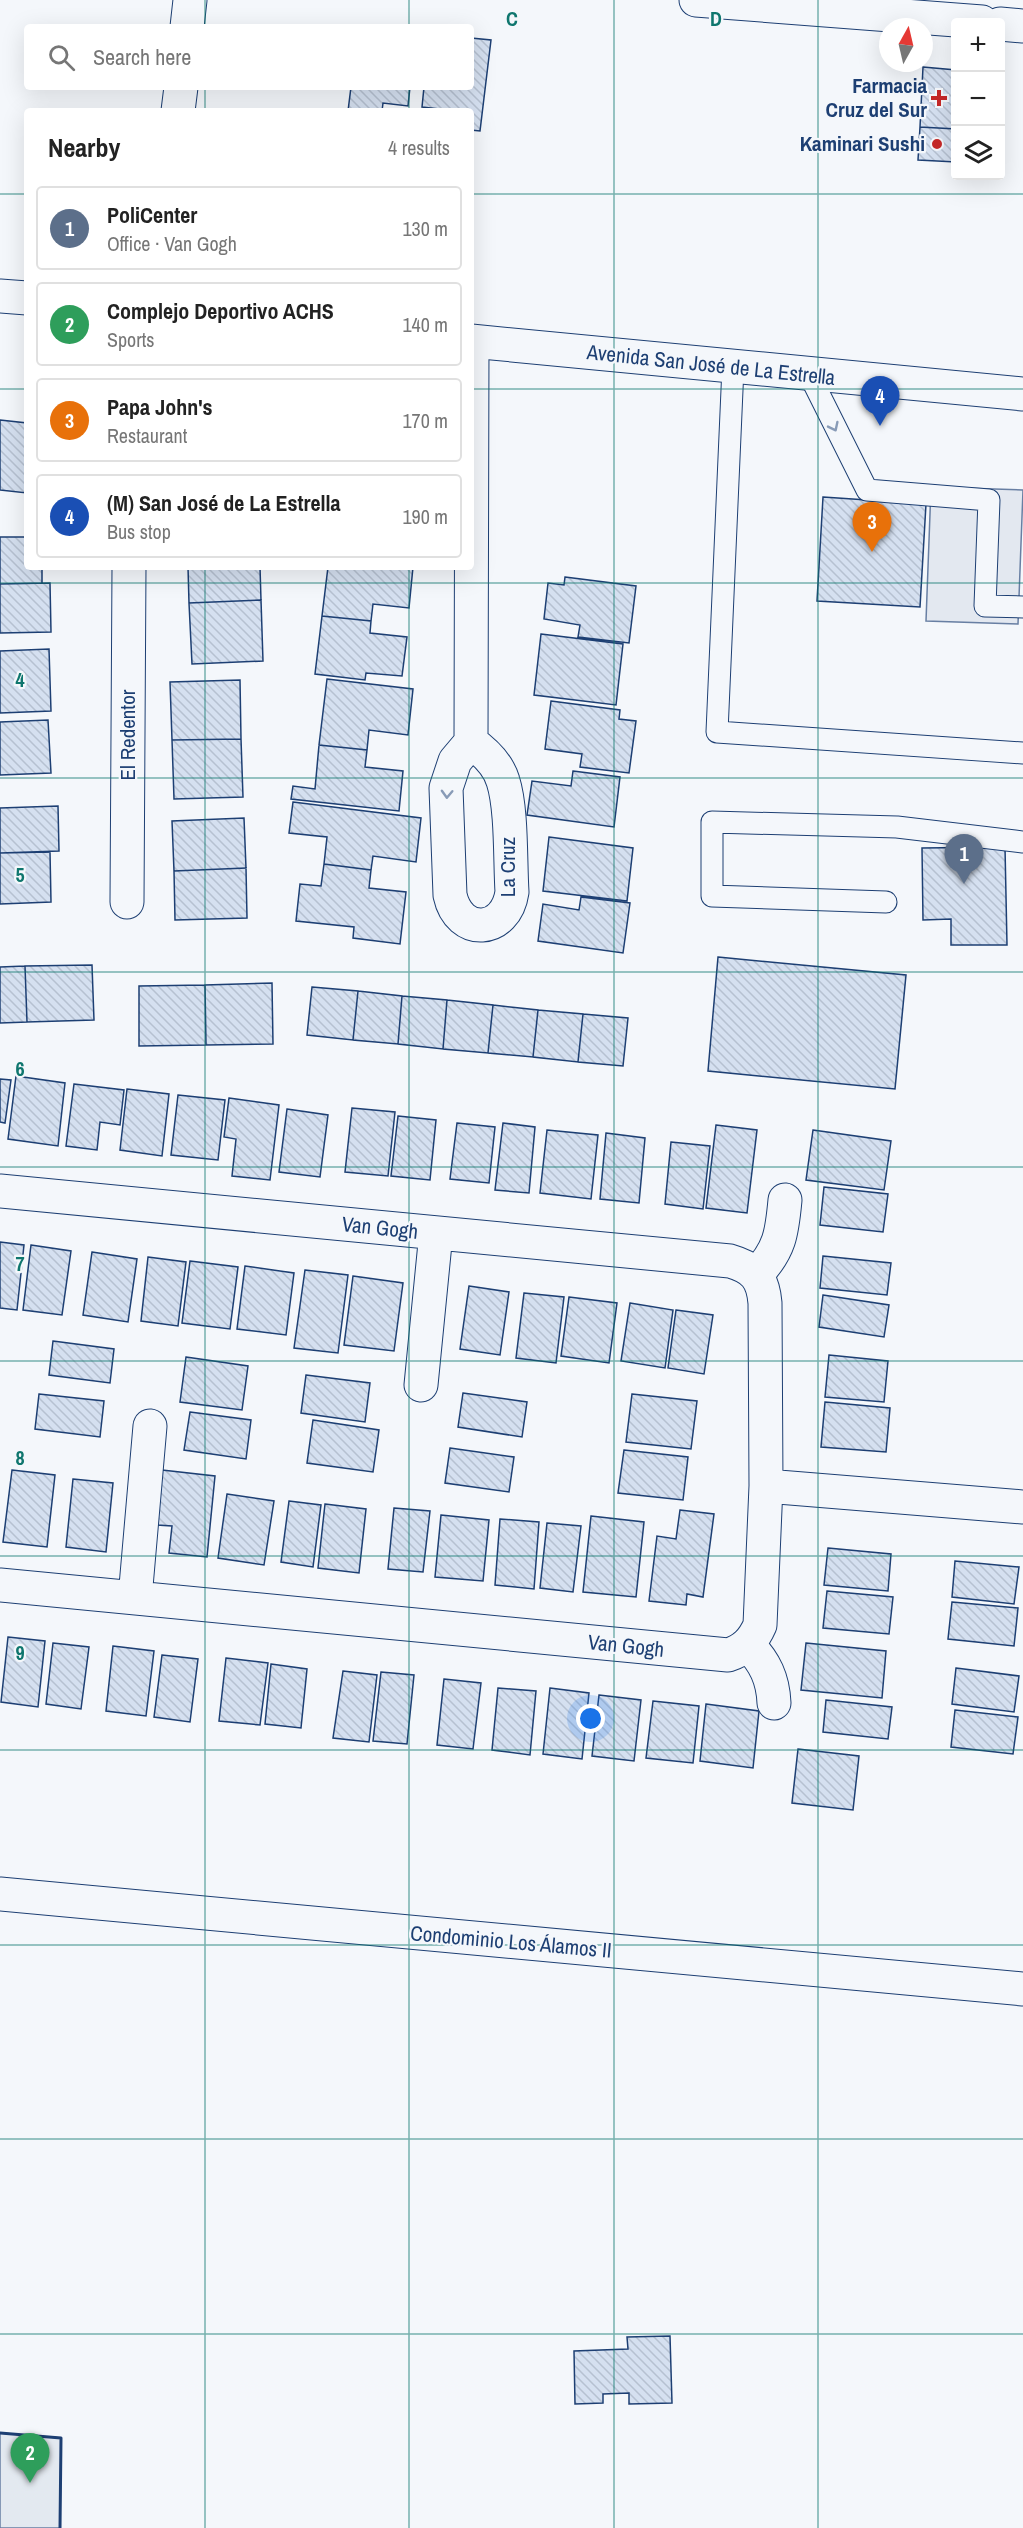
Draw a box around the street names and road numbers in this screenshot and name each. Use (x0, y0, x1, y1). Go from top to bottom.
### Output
street label: Avenida San José de La Estrella (584, 337, 837, 392)
street label: El Redentor (113, 689, 142, 780)
street label: La Cruz (493, 836, 522, 897)
street label: Van Gogh (341, 1209, 420, 1246)
street label: Van Gogh (587, 1627, 666, 1664)
street label: Condominio Los Álamos II (409, 1918, 613, 1965)

